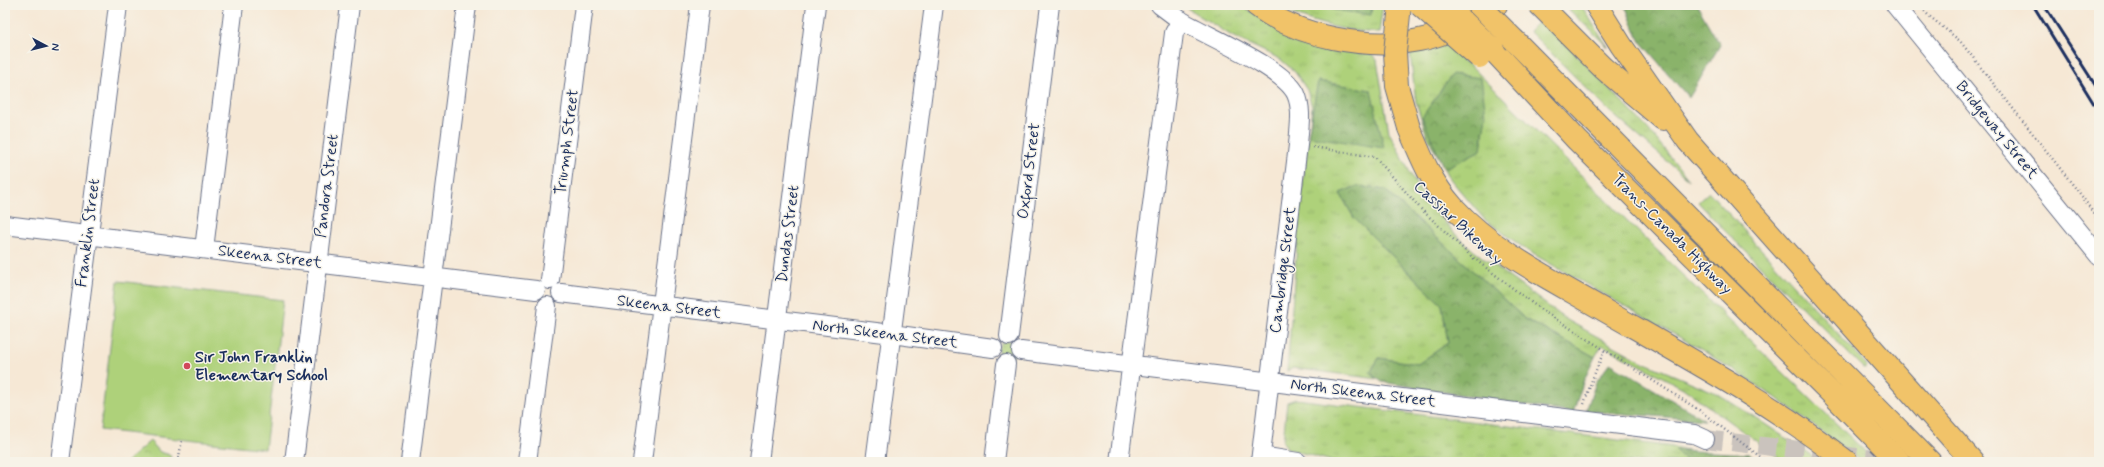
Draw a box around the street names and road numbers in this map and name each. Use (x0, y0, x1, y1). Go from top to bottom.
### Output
street label: Bridgeway Street (1951, 77, 2043, 184)
street label: Triumph Street (550, 88, 584, 196)
street label: Oxford Street (1013, 121, 1047, 221)
street label: Pandora Street (310, 133, 344, 239)
street label: Trans-Canada Highway (1606, 169, 1737, 300)
street label: Cassiar Bikeway (1409, 176, 1507, 270)
street label: Franklin Street (71, 178, 105, 288)
street label: Dundas Street (772, 184, 804, 284)
street label: Cambridge Street (1265, 205, 1302, 335)
street label: Skeena Street (217, 240, 324, 274)
street label: Skeena Street (616, 290, 723, 324)
street label: North Skeena Street (811, 315, 959, 353)
street label: North Skeena Street (1289, 374, 1437, 412)

